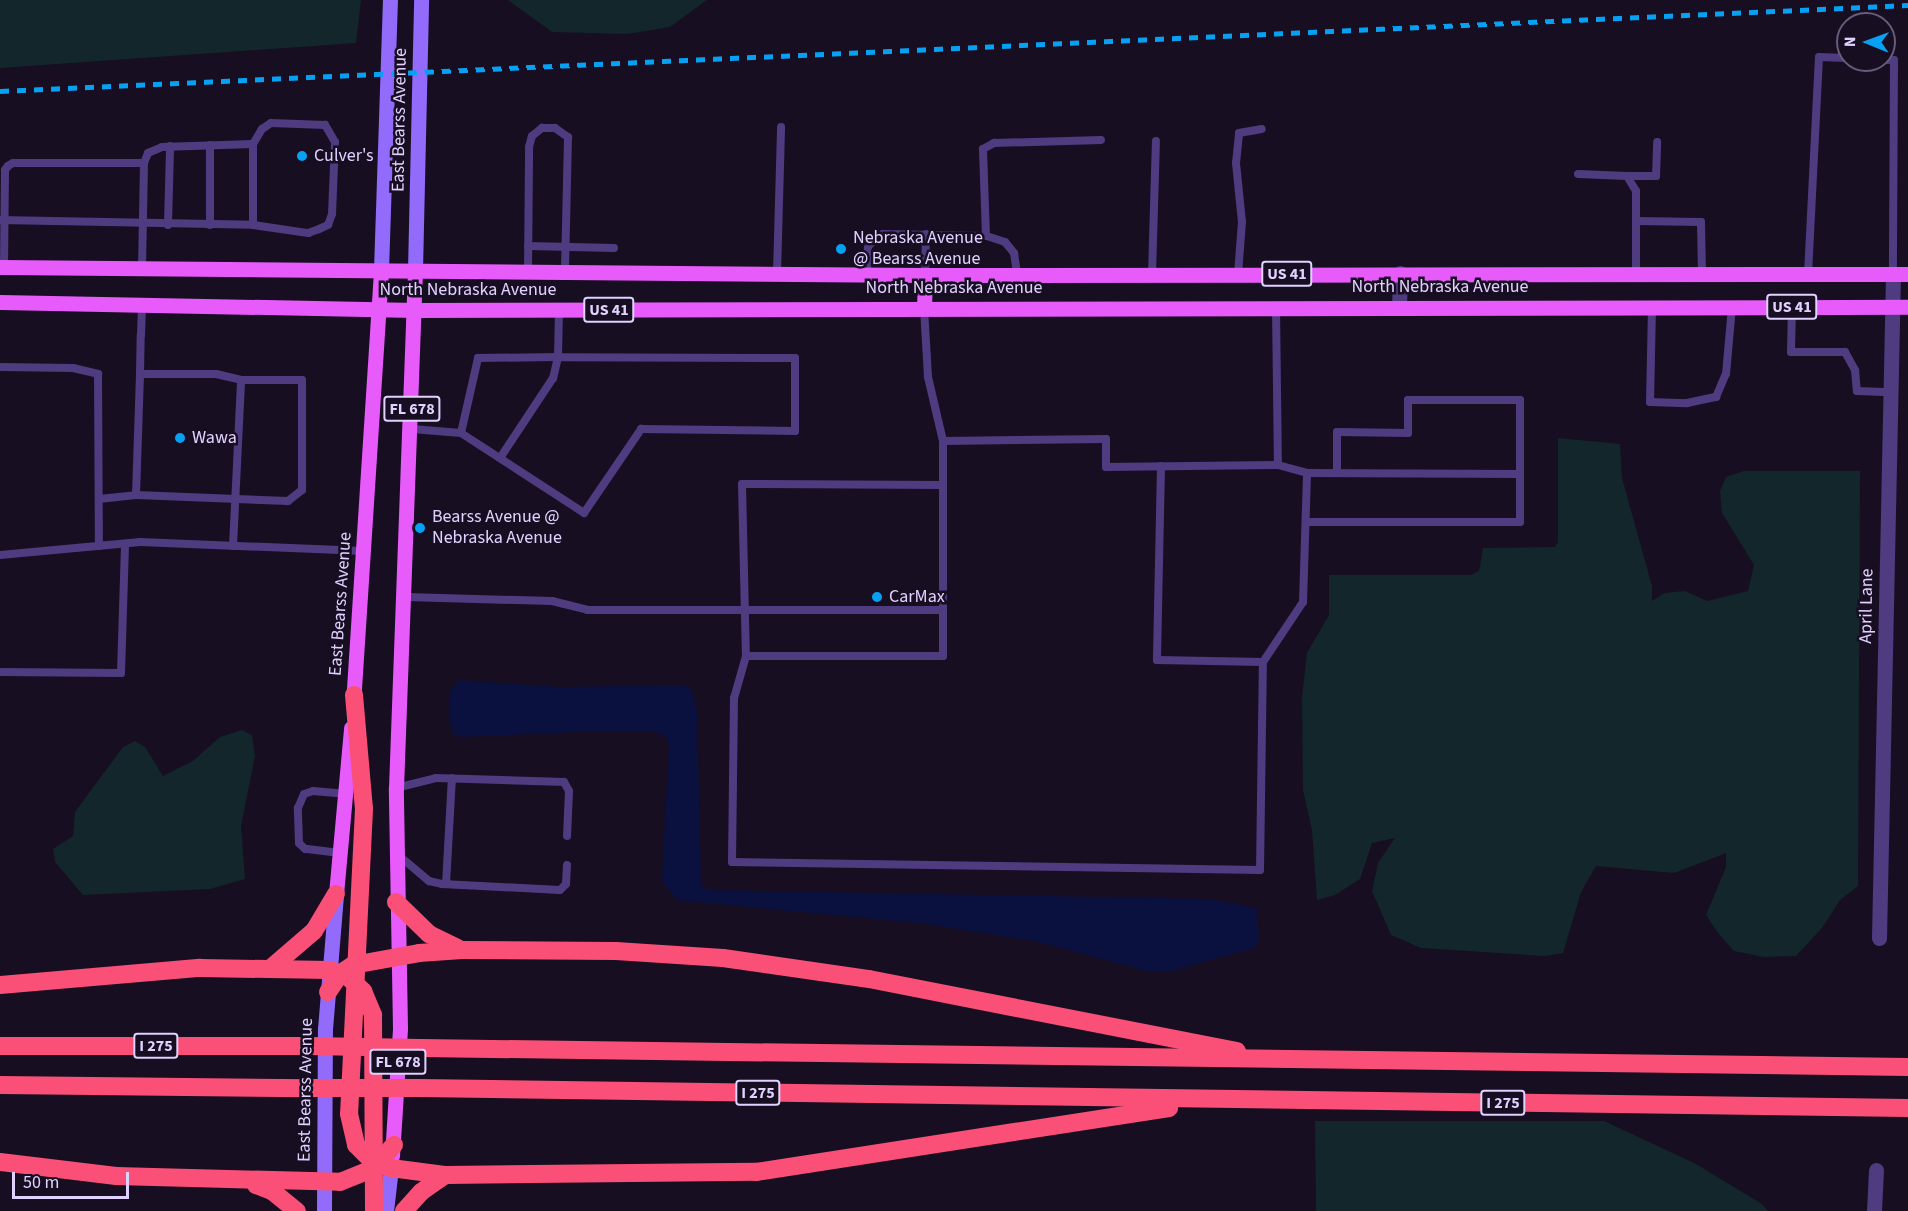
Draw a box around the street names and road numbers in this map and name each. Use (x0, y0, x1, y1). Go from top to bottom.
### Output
street label: East Bearss Avenue (388, 48, 412, 192)
road number: US 41 (1260, 261, 1314, 287)
street label: North Nebraska Avenue (1352, 276, 1528, 298)
street label: North Nebraska Avenue (866, 277, 1042, 299)
street label: North Nebraska Avenue (380, 279, 556, 301)
road number: US 41 (1765, 294, 1819, 320)
road number: US 41 (582, 297, 636, 323)
road number: FL 678 (382, 396, 442, 422)
street label: East Bearss Avenue (325, 531, 357, 677)
street label: April Lane (1856, 568, 1878, 644)
street label: East Bearss Avenue (294, 1018, 318, 1162)
road number: I 275 (132, 1033, 180, 1059)
road number: FL 678 (368, 1049, 428, 1075)
road number: I 275 (734, 1080, 782, 1106)
road number: I 275 (1479, 1090, 1527, 1116)

